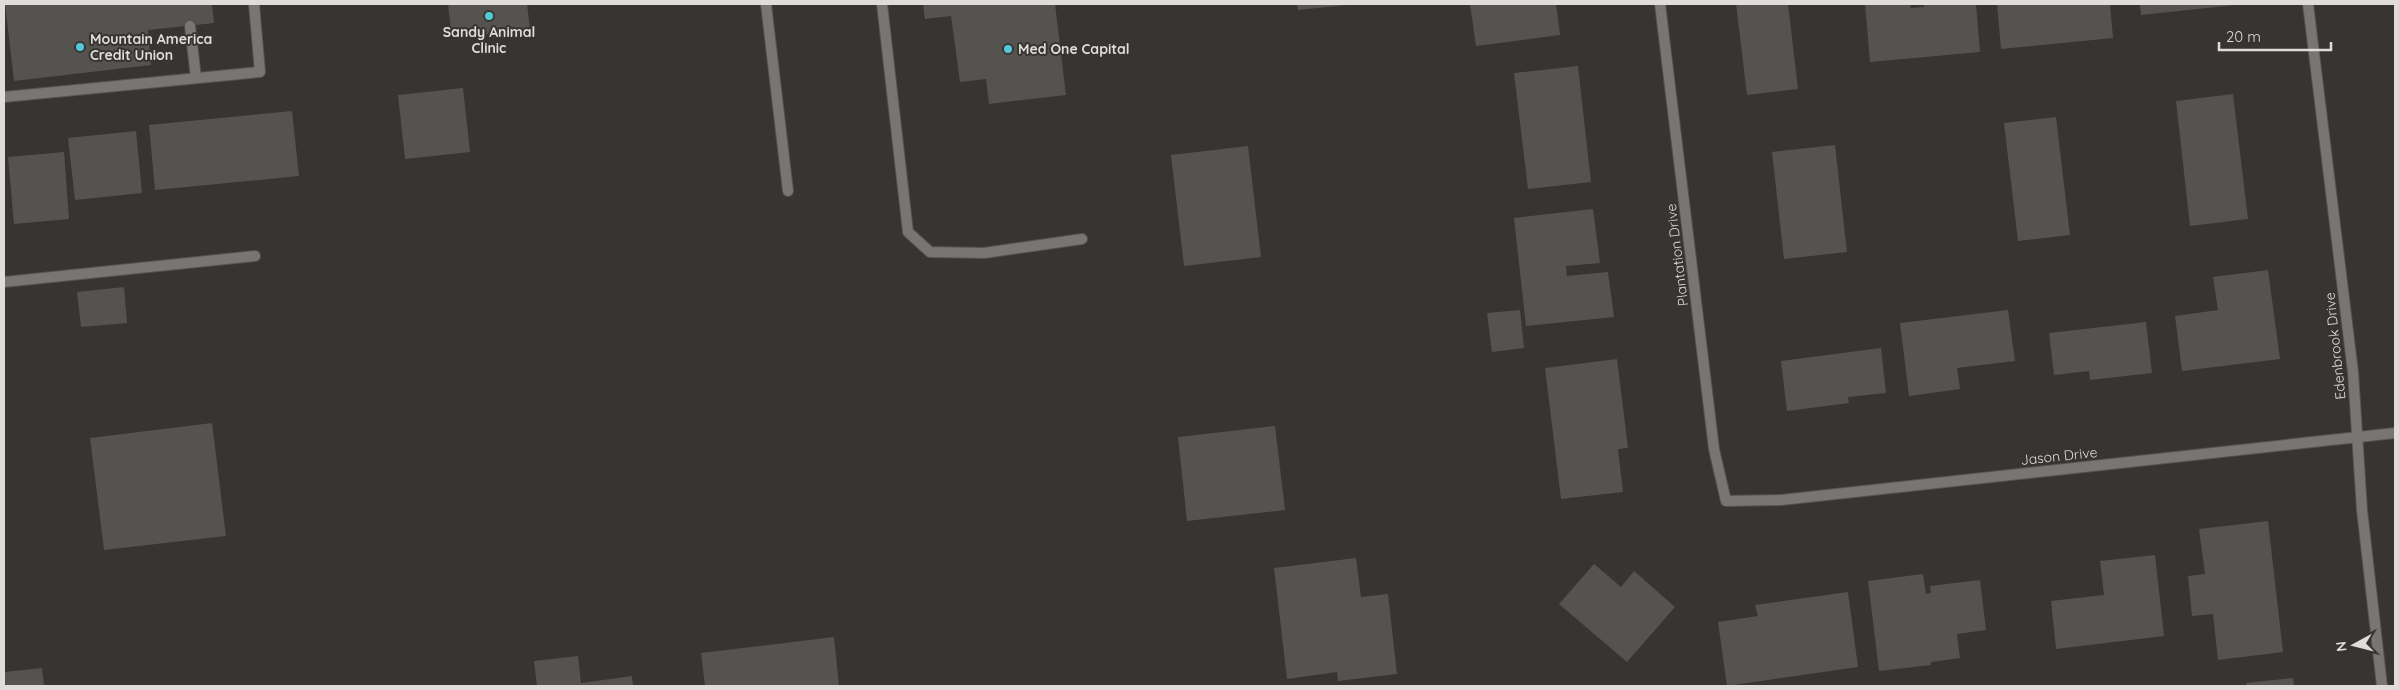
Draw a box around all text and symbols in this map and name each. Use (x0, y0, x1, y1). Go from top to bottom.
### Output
marker: Sandy Animal Clinic (483, 10, 495, 22)
scale bar (2219, 20, 2332, 52)
place label: Sandy Animal Clinic (443, 23, 535, 57)
text: 20 m (2226, 27, 2261, 46)
place label: Mountain America Credit Union (90, 30, 212, 64)
place label: Med One Capital (1018, 40, 1130, 58)
marker: Mountain America Credit Union (74, 41, 86, 53)
marker: Med One Capital (1002, 43, 1014, 55)
street label: Plantation Drive (1662, 203, 1692, 307)
street label: Edenbrook Drive (2320, 291, 2350, 401)
street label: Jason Drive (2020, 443, 2098, 469)
north arrow (2329, 620, 2379, 670)
text: N (2332, 640, 2351, 653)

